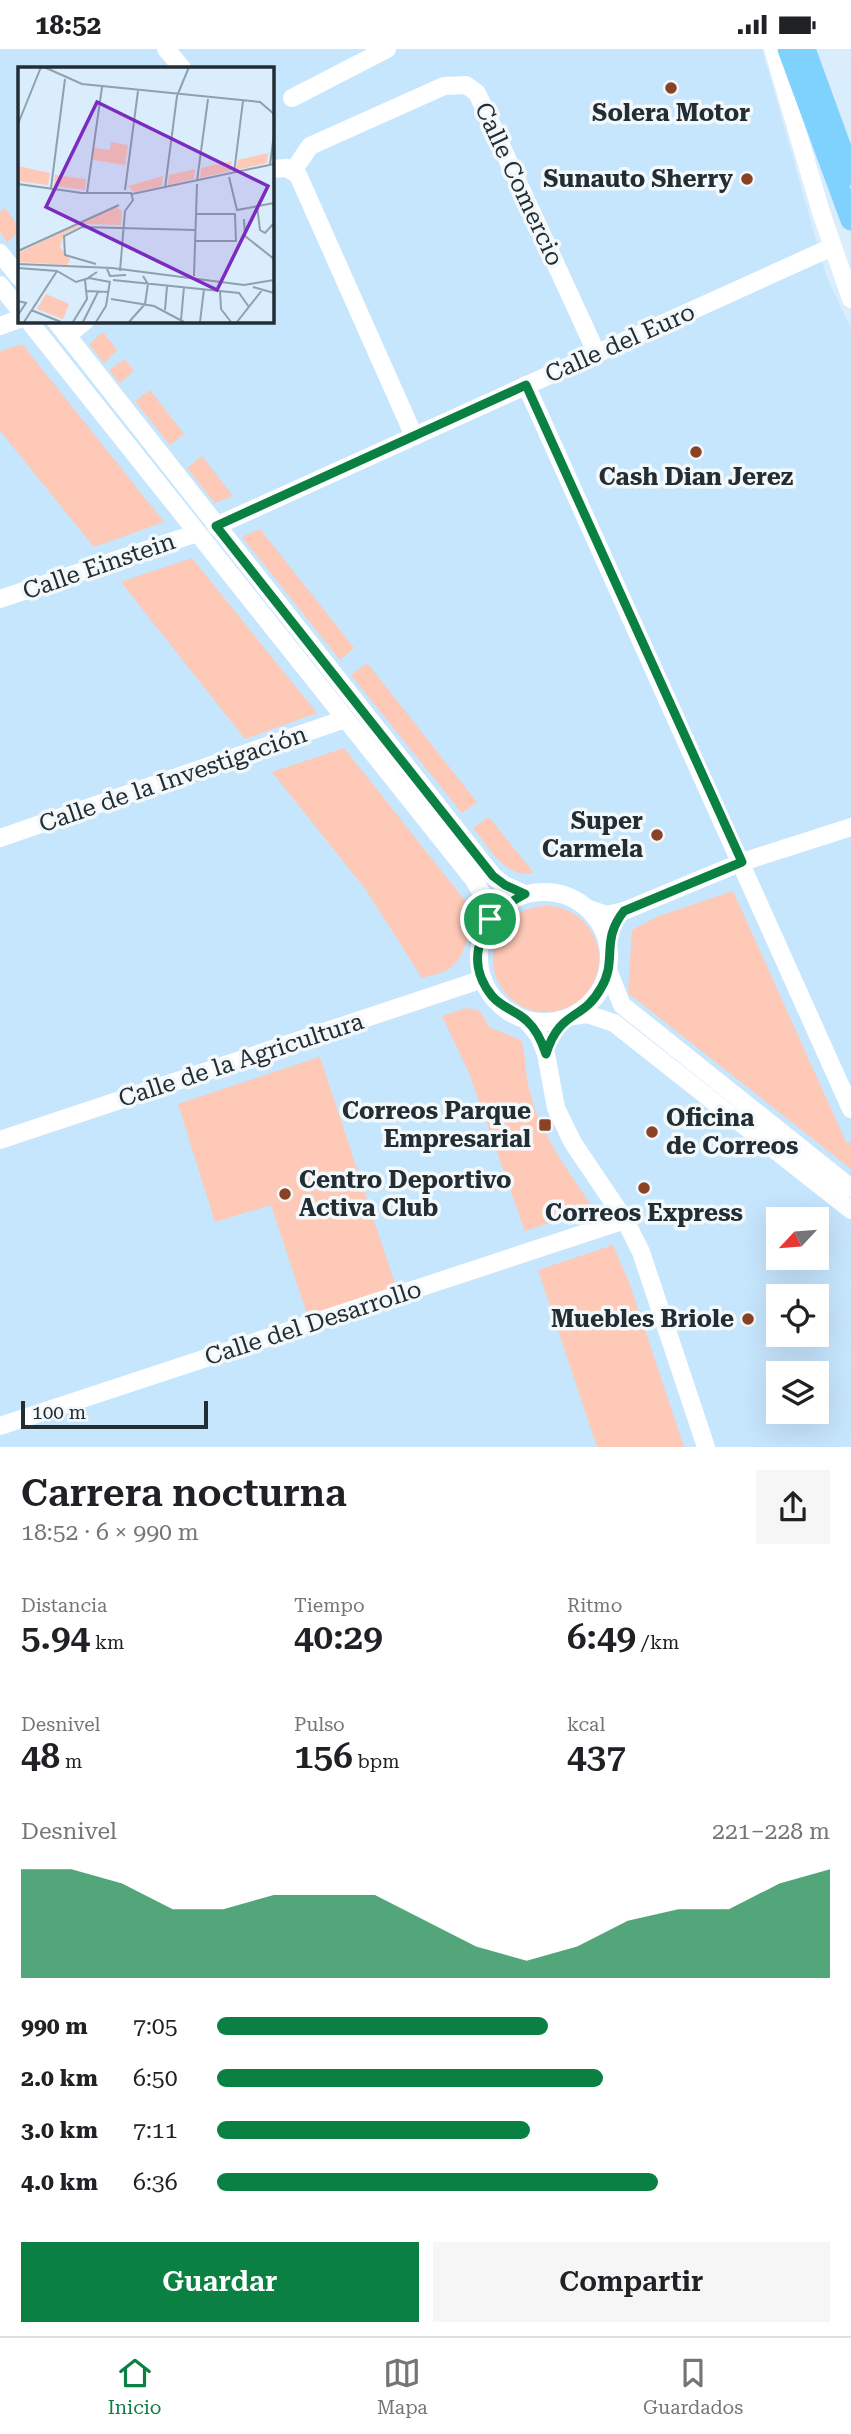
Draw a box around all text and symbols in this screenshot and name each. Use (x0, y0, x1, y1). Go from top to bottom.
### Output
text: 18:52 (35, 10, 101, 40)
inset map (18, 67, 273, 322)
marker: Solera Motor (663, 80, 679, 96)
street label: Calle Comercio (469, 98, 569, 270)
place label: Solera Motor (592, 99, 750, 127)
place label: Sunauto Sherry (543, 165, 734, 193)
marker: Sunauto Sherry (739, 171, 755, 187)
street label: Calle del Euro (541, 298, 699, 388)
marker: Cash Dian Jerez (688, 444, 704, 460)
place label: Cash Dian Jerez (599, 463, 793, 491)
street label: Calle Einstein (19, 527, 179, 605)
street label: Calle de la Investigación (35, 720, 311, 838)
place label: Super Carmela (542, 807, 643, 863)
marker: Super Carmela (649, 827, 665, 843)
pin (460, 889, 520, 949)
icon: arrive (471, 900, 509, 938)
street label: Calle de la Agricultura (115, 1007, 367, 1113)
place label: Correos Parque Empresarial (342, 1097, 531, 1153)
place label: Oficina de Correos (666, 1104, 798, 1160)
marker: Correos Parque Empresarial (537, 1117, 553, 1133)
marker: Oficina de Correos (644, 1124, 660, 1140)
place label: Centro Deportivo Activa Club (299, 1166, 512, 1222)
marker: Correos Express (636, 1180, 652, 1196)
marker: Centro Deportivo Activa Club (277, 1186, 293, 1202)
place label: Correos Express (545, 1199, 743, 1227)
north arrow (766, 1207, 830, 1271)
map controls (766, 1207, 829, 1424)
street label: Calle del Desarrollo (201, 1275, 425, 1371)
button: locate (766, 1284, 829, 1347)
place label: Muebles Briole (551, 1305, 734, 1333)
marker: Muebles Briole (740, 1311, 756, 1327)
button: layers (766, 1361, 829, 1424)
scale bar (21, 1398, 208, 1430)
text: 100 m (32, 1401, 86, 1424)
button: share (756, 1470, 830, 1544)
text: Carrera nocturna (21, 1471, 347, 1515)
text: 18:52 · 6 × 990 m (21, 1519, 199, 1546)
text: Distancia (21, 1594, 107, 1617)
text: Tiempo (294, 1594, 365, 1617)
text: Ritmo (567, 1594, 622, 1617)
text: 5.94 (21, 1617, 90, 1658)
text: 40:29 (294, 1617, 383, 1658)
text: 6:49 (567, 1617, 636, 1658)
text: km (90, 1631, 124, 1654)
text: /km (636, 1631, 679, 1654)
text: Desnivel (21, 1713, 100, 1736)
text: Pulso (294, 1713, 345, 1736)
text: kcal (567, 1713, 605, 1736)
text: 48 (21, 1736, 60, 1777)
text: 156 (294, 1736, 353, 1777)
text: 437 (567, 1736, 626, 1777)
text: m (60, 1750, 82, 1773)
text: bpm (353, 1750, 400, 1773)
text: Desnivel (21, 1818, 117, 1845)
text: 221–228 m (712, 1818, 830, 1845)
text: 990 m (21, 2013, 88, 2040)
text: 7:05 (133, 2013, 178, 2040)
text: 2.0 km (21, 2065, 98, 2092)
text: 6:50 (133, 2065, 178, 2092)
text: 3.0 km (21, 2117, 98, 2144)
text: 7:11 (133, 2117, 178, 2144)
text: 4.0 km (21, 2169, 98, 2196)
text: 6:36 (133, 2169, 178, 2196)
button: Guardar (21, 2242, 419, 2322)
button: Compartir (433, 2242, 830, 2322)
tab: Inicio (108, 2354, 162, 2419)
tab: Mapa (377, 2354, 428, 2419)
tab: Guardados (643, 2354, 743, 2419)

